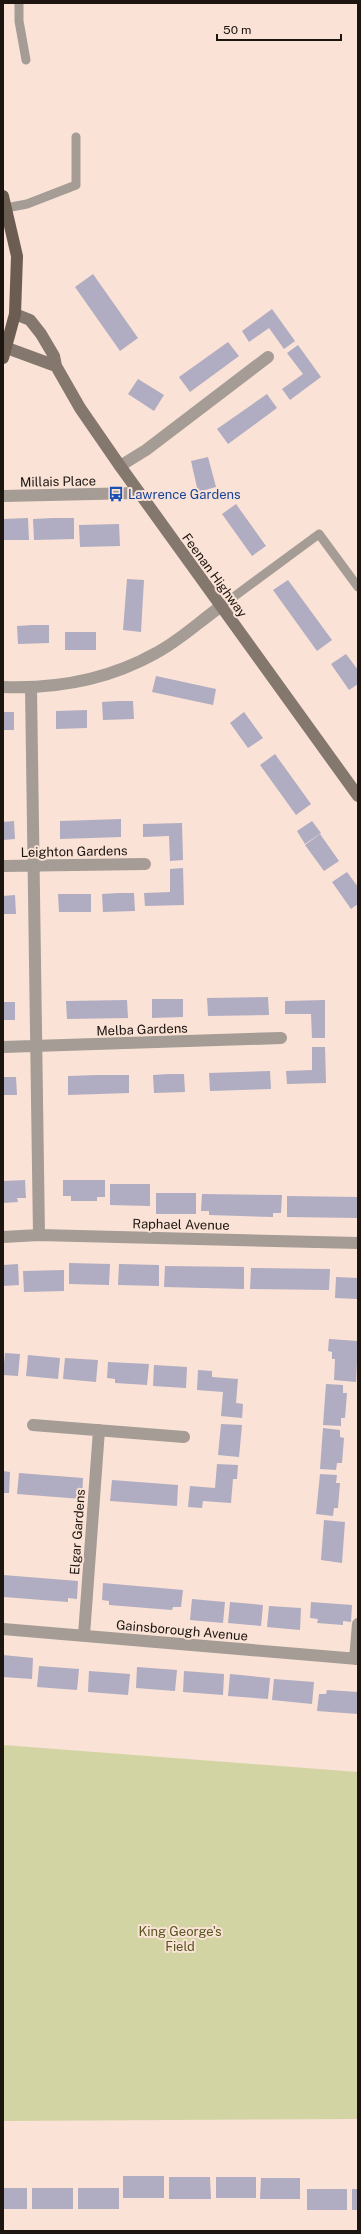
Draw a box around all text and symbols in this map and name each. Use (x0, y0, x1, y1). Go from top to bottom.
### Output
scale bar (217, 16, 341, 42)
text: 50 m (223, 23, 251, 37)
street label: Millais Place (20, 473, 96, 490)
bus stop icon: Lawrence Gardens (107, 485, 125, 503)
place label: Lawrence Gardens (128, 487, 241, 502)
street label: Feenan Highway (179, 530, 250, 620)
street label: Leighton Gardens (20, 843, 128, 860)
street label: Melba Gardens (96, 1020, 188, 1039)
street label: Raphael Avenue (132, 1216, 230, 1233)
street label: Elgar Gardens (67, 1489, 88, 1576)
street label: Gainsborough Avenue (115, 1617, 249, 1644)
park label: King George's Field (138, 1924, 222, 1954)

